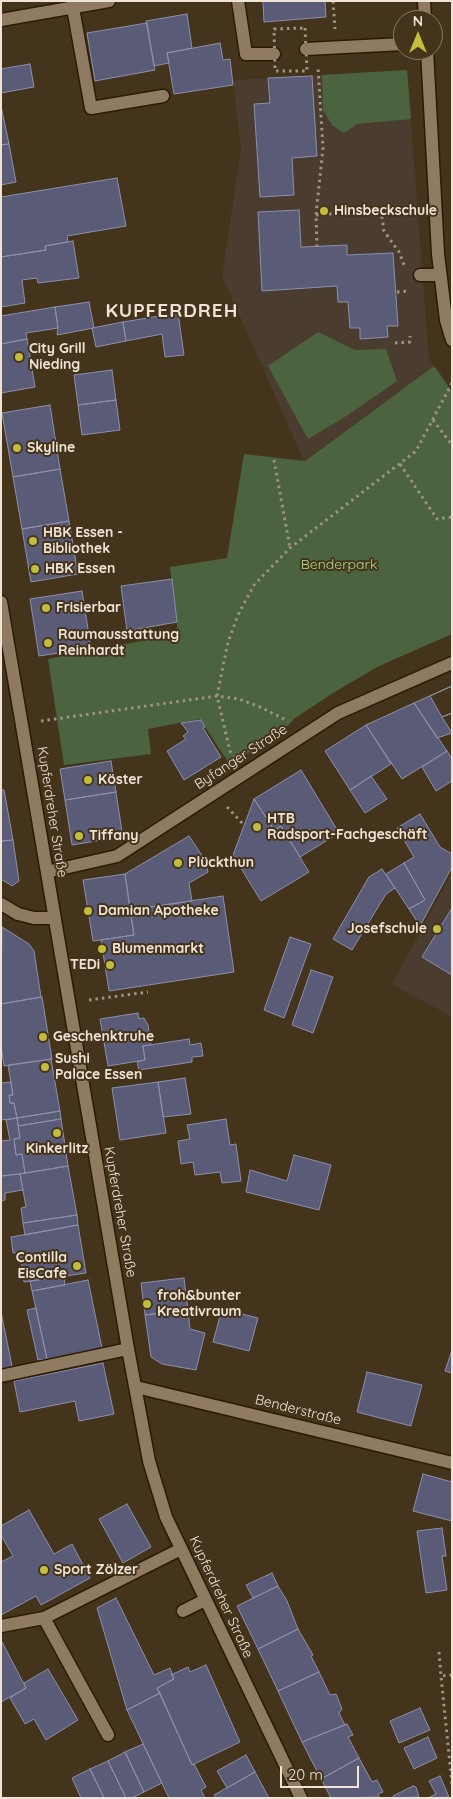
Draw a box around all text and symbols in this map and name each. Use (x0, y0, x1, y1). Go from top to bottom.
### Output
north arrow (393, 10, 443, 60)
text: N (413, 12, 423, 30)
place label: Hinsbeckschule (334, 203, 437, 219)
marker: Hinsbeckschule (318, 205, 330, 217)
district label: KUPFERDREH (104, 300, 240, 322)
place label: City Grill Nieding (29, 341, 86, 374)
marker: City Grill Nieding (13, 351, 25, 363)
place label: Skyline (27, 440, 75, 456)
marker: Skyline (11, 442, 23, 454)
place label: HBK Essen - Bibliothek (43, 525, 123, 558)
marker: HBK Essen - Bibliothek (27, 535, 39, 547)
park label: Benderpark (301, 557, 377, 573)
place label: HBK Essen (45, 561, 115, 577)
marker: HBK Essen (29, 563, 41, 575)
place label: Frisierbar (56, 600, 121, 616)
marker: Frisierbar (40, 602, 52, 614)
place label: Raumausstattung Reinhardt (58, 627, 179, 660)
marker: Raumausstattung Reinhardt (42, 637, 54, 649)
street label: Byfanger Straße (192, 721, 290, 793)
street label: Kupferdreher Straße (33, 745, 71, 879)
place label: Köster (98, 772, 143, 788)
marker: Köster (82, 774, 94, 786)
place label: HTB Radsport-Fachgeschäft (267, 811, 428, 844)
marker: HTB Radsport-Fachgeschäft (251, 821, 263, 833)
place label: Tiffany (89, 828, 139, 844)
marker: Tiffany (73, 830, 85, 842)
place label: Plückthun (188, 855, 254, 871)
marker: Plückthun (172, 857, 184, 869)
place label: Damian Apotheke (98, 903, 219, 919)
marker: Damian Apotheke (82, 905, 94, 917)
place label: Josefschule (347, 921, 427, 937)
marker: Josefschule (431, 923, 443, 935)
place label: Blumenmarkt (112, 941, 204, 957)
marker: Blumenmarkt (96, 943, 108, 955)
place label: TEDi (70, 957, 100, 973)
marker: TEDi (104, 959, 116, 971)
place label: Geschenktruhe (53, 1029, 154, 1045)
marker: Geschenktruhe (37, 1031, 49, 1043)
place label: Sushi Palace Essen (55, 1051, 142, 1084)
marker: Sushi Palace Essen (39, 1061, 51, 1073)
marker: Kinkerlitz (51, 1127, 63, 1139)
place label: Kinkerlitz (26, 1141, 88, 1157)
street label: Kupferdreher Straße (100, 1145, 140, 1279)
place label: Contilla EisCafe (16, 1250, 67, 1282)
marker: Contilla EisCafe (71, 1260, 83, 1272)
place label: froh&bunter Kreativraum (157, 1288, 242, 1320)
marker: froh&bunter Kreativraum (141, 1298, 153, 1310)
street label: Benderstraße (253, 1391, 343, 1429)
street label: Kupferdreher Straße (185, 1533, 257, 1661)
place label: Sport Zölzer (54, 1562, 138, 1578)
marker: Sport Zölzer (38, 1564, 50, 1576)
scale bar (283, 1756, 362, 1788)
text: 20 m (288, 1765, 323, 1784)

